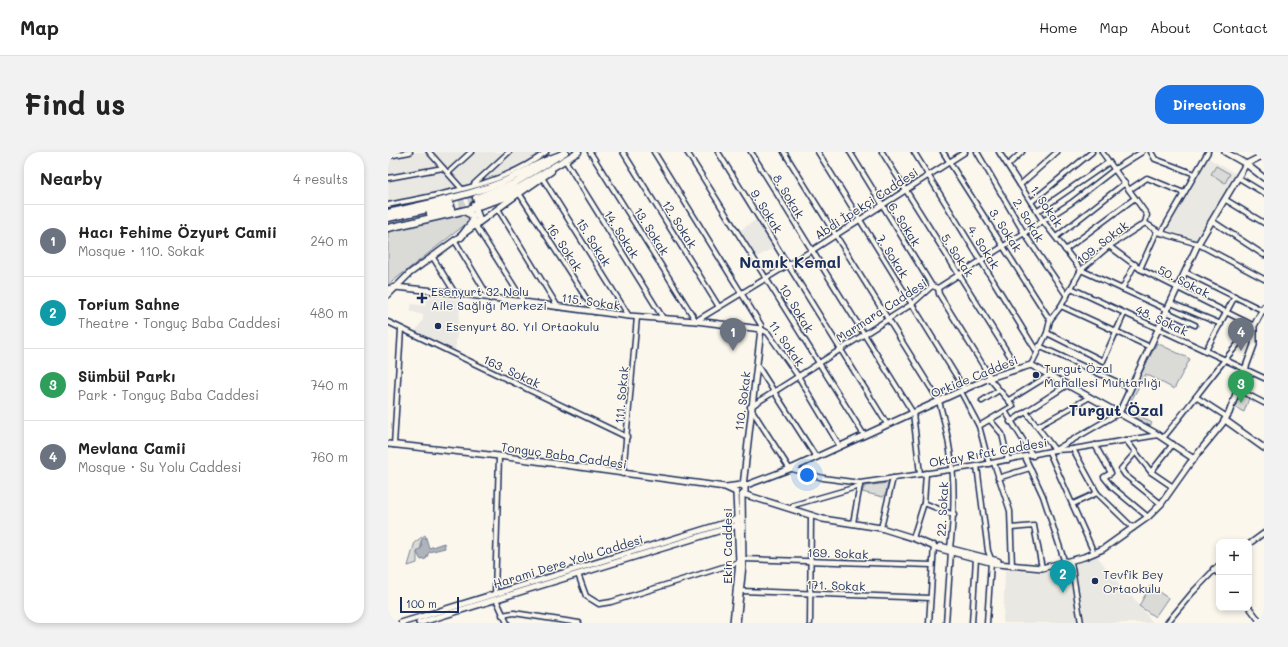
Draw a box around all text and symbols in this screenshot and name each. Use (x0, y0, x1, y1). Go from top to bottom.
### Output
text: Map (20, 15, 59, 40)
text: Home (1039, 18, 1077, 37)
text: Map (1099, 18, 1128, 37)
text: About (1150, 18, 1191, 37)
text: Contact (1213, 18, 1268, 37)
button: Directions (1155, 85, 1264, 124)
text: Find us (24, 86, 125, 122)
street label: Abdi İpekçi Caddesi (811, 164, 921, 242)
text: Nearby (40, 167, 102, 189)
text: 4 results (293, 170, 348, 187)
street label: 8. Sokak (770, 171, 808, 221)
street label: 1. Sokak (1027, 182, 1067, 230)
street label: 9. Sokak (747, 186, 787, 236)
street label: 2. Sokak (1010, 195, 1048, 245)
street label: 12. Sokak (659, 197, 701, 251)
street label: 6. Sokak (885, 199, 925, 249)
street label: 13. Sokak (631, 204, 673, 258)
street label: 3. Sokak (986, 205, 1026, 255)
street label: 14. Sokak (601, 207, 643, 261)
street label: 15. Sokak (573, 215, 615, 269)
street label: 109. Sokak (1073, 217, 1131, 267)
street label: 16. Sokak (544, 220, 586, 274)
text: Hacı Fehime Özyurt Camii (78, 222, 277, 242)
street label: 4. Sokak (964, 222, 1004, 272)
street label: 5. Sokak (938, 230, 978, 280)
street label: 7. Sokak (873, 231, 913, 281)
text: 1 (50, 232, 56, 249)
text: 240 m (311, 232, 348, 249)
text: Mosque · 110. Sokak (78, 242, 204, 259)
district label: Namık Kemal (739, 251, 841, 272)
street label: 50. Sokak (1155, 261, 1213, 301)
street label: Marmara Caddesi (832, 275, 930, 345)
street label: 10. Sokak (776, 281, 818, 335)
place label: Esenyurt 32 Nolu Aile Sağlığı Merkezi (431, 283, 547, 313)
street label: 115. Sokak (561, 289, 621, 313)
marker: Esenyurt 32 Nolu Aile Sağlığı Merkezi (416, 292, 428, 304)
text: Torium Sahne (78, 294, 180, 314)
street label: 48. Sokak (1133, 301, 1191, 339)
text: 2 (49, 304, 57, 321)
text: 480 m (310, 304, 348, 321)
text: Theatre · Tonguç Baba Caddesi (78, 314, 281, 331)
street label: 11. Sokak (765, 317, 809, 369)
place label: Esenyurt 80. Yıl Ortaokulu (446, 318, 599, 334)
pin: 1 (720, 318, 746, 351)
pin: 4 (1228, 318, 1254, 351)
marker: Esenyurt 80. Yıl Ortaokulu (433, 321, 443, 331)
street label: 163. Sokak (481, 351, 543, 391)
street label: Orkide Caddesi (928, 351, 1020, 401)
place label: Turgut Özal Mahallesi Muhtarlığı (1044, 360, 1161, 390)
text: Sümbül Parkı (78, 366, 176, 386)
street label: 111. Sokak (611, 366, 631, 424)
street label: 110. Sokak (730, 370, 754, 432)
marker: Turgut Özal Mahallesi Muhtarlığı (1031, 370, 1041, 380)
pin: 3 (1228, 370, 1254, 403)
text: 3 (49, 376, 57, 393)
text: 740 m (311, 376, 348, 393)
text: Park · Tonguç Baba Caddesi (78, 386, 259, 403)
district label: Turgut Özal (1069, 399, 1163, 420)
street label: Oktay Rıfat Caddesi (928, 434, 1048, 470)
text: Mevlana Camii (78, 438, 186, 458)
street label: Tonguç Baba Caddesi (500, 438, 628, 472)
text: 4 (49, 448, 57, 465)
text: 760 m (310, 448, 348, 465)
text: Mosque · Su Yolu Caddesi (78, 458, 241, 475)
your location (797, 465, 817, 485)
street label: 22. Sokak (933, 481, 951, 537)
street label: Ekin Caddesi (719, 508, 735, 584)
street label: Harami Dere Yolu Caddesi (491, 531, 645, 591)
map controls (1216, 539, 1252, 611)
button: + (1216, 539, 1252, 575)
street label: 169. Sokak (807, 544, 869, 562)
pin: 2 (1050, 560, 1076, 593)
place label: Tevfik Bey Ortaokulu (1103, 566, 1163, 596)
button: − (1216, 575, 1252, 611)
street label: 171. Sokak (806, 576, 866, 594)
marker: Tevfik Bey Ortaokulu (1090, 576, 1100, 586)
scale bar (400, 595, 459, 614)
text: 100 m (406, 596, 437, 611)

